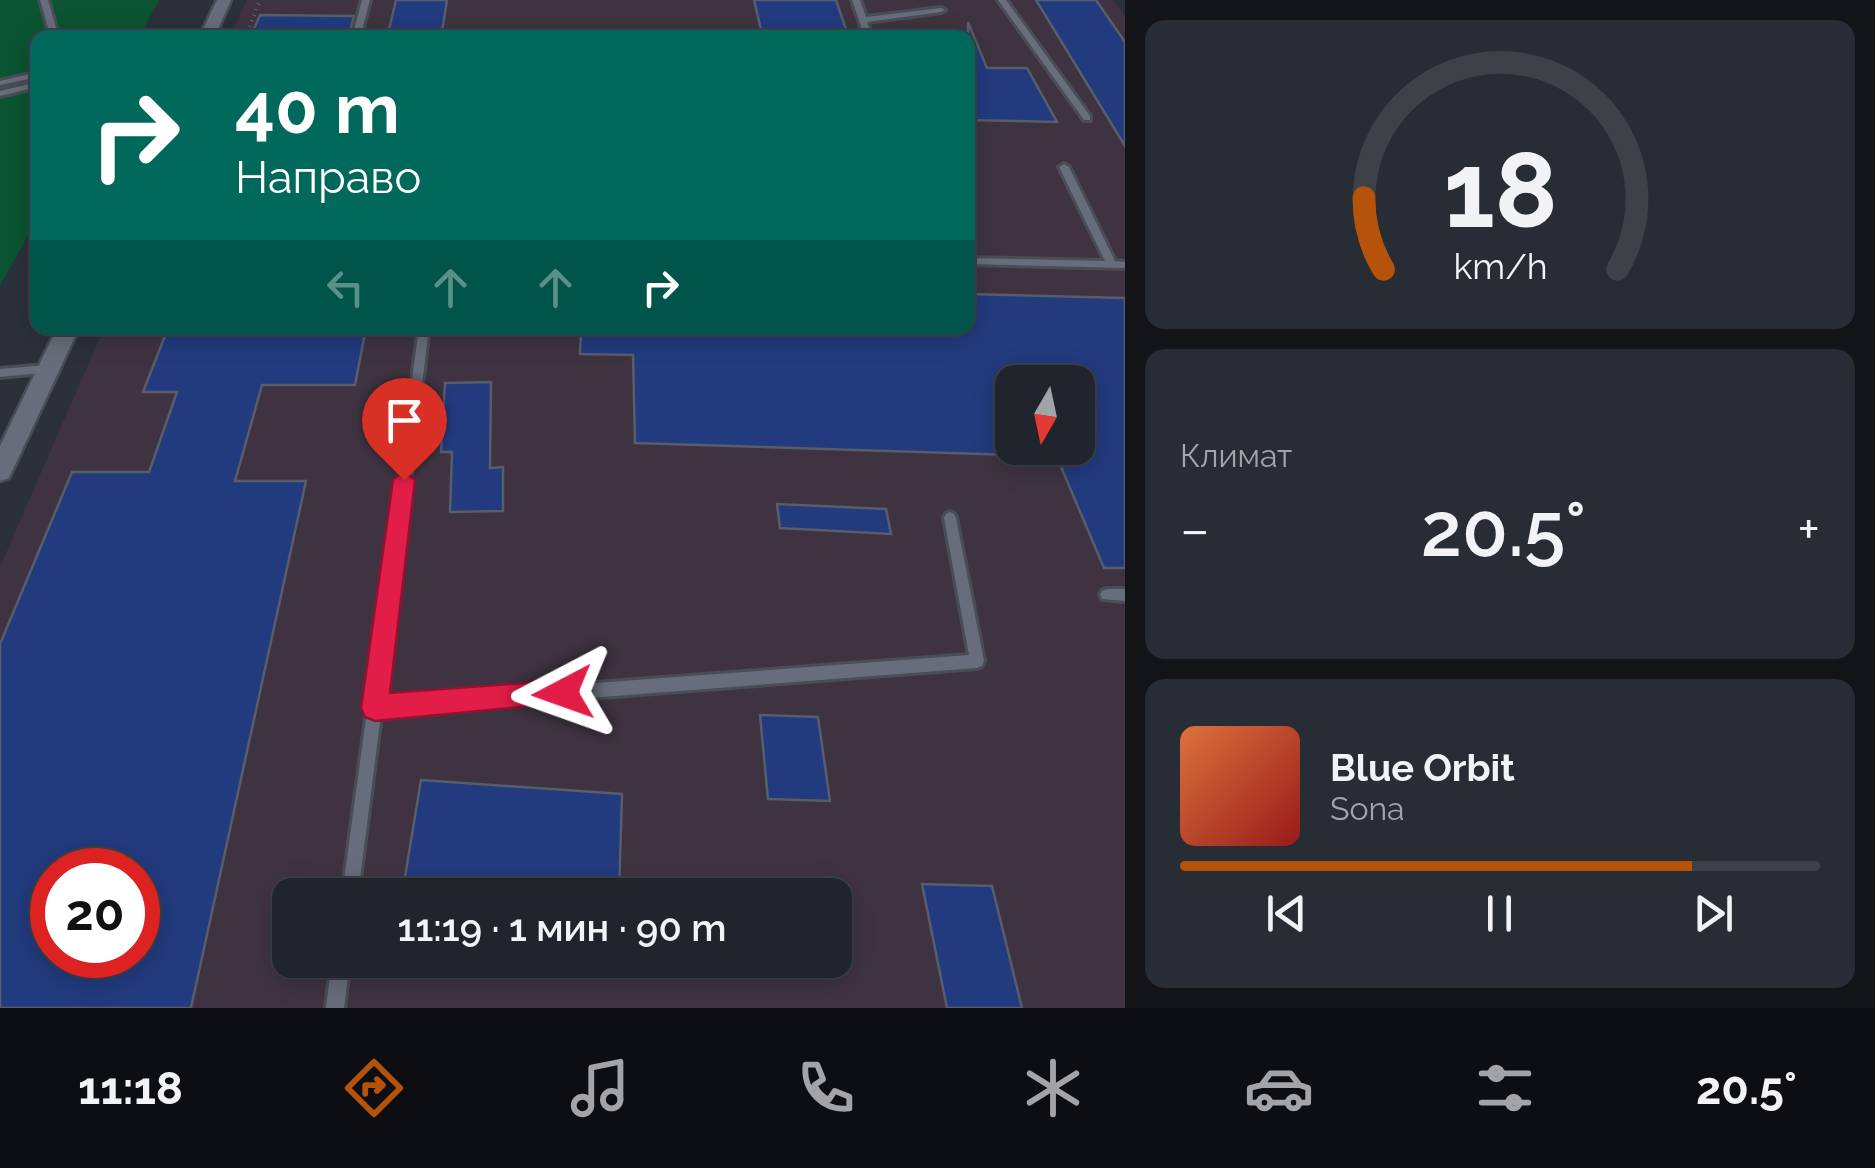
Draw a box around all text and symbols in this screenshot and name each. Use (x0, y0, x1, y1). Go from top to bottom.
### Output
text: 40 m (235, 67, 400, 149)
icon: right (70, 70, 200, 200)
text: 18 (1443, 129, 1557, 251)
text: Направо (235, 151, 421, 204)
text: km/h (1453, 245, 1547, 287)
icon: left (318, 260, 373, 315)
icon: ahead (423, 260, 478, 315)
icon: ahead (528, 260, 583, 315)
icon: right (633, 260, 688, 315)
north arrow (995, 365, 1095, 465)
map controls (995, 365, 1095, 465)
pin (362, 378, 447, 481)
icon: arrive (377, 393, 432, 448)
text: Климат (1180, 437, 1292, 474)
text: 20.5° (1421, 485, 1586, 574)
text: − (1180, 497, 1210, 562)
text: + (1797, 497, 1820, 562)
position arrow (511, 641, 615, 745)
text: Blue Orbit (1330, 745, 1515, 790)
text: Sona (1330, 790, 1405, 827)
speed limit sign: 20 (30, 848, 160, 978)
icon: previous (1259, 886, 1314, 941)
icon: pause (1472, 886, 1527, 941)
icon: next (1686, 886, 1741, 941)
text: 11:19 · 1 мин · 90 m (398, 905, 726, 950)
icon: directions (339, 1053, 409, 1123)
icon: music (565, 1053, 635, 1123)
icon: phone (791, 1053, 861, 1123)
icon: climate (1018, 1053, 1088, 1123)
icon: car (1244, 1053, 1314, 1123)
icon: filters (1470, 1053, 1540, 1123)
text: 11:18 (78, 1062, 183, 1115)
text: 20.5° (1696, 1062, 1797, 1115)

